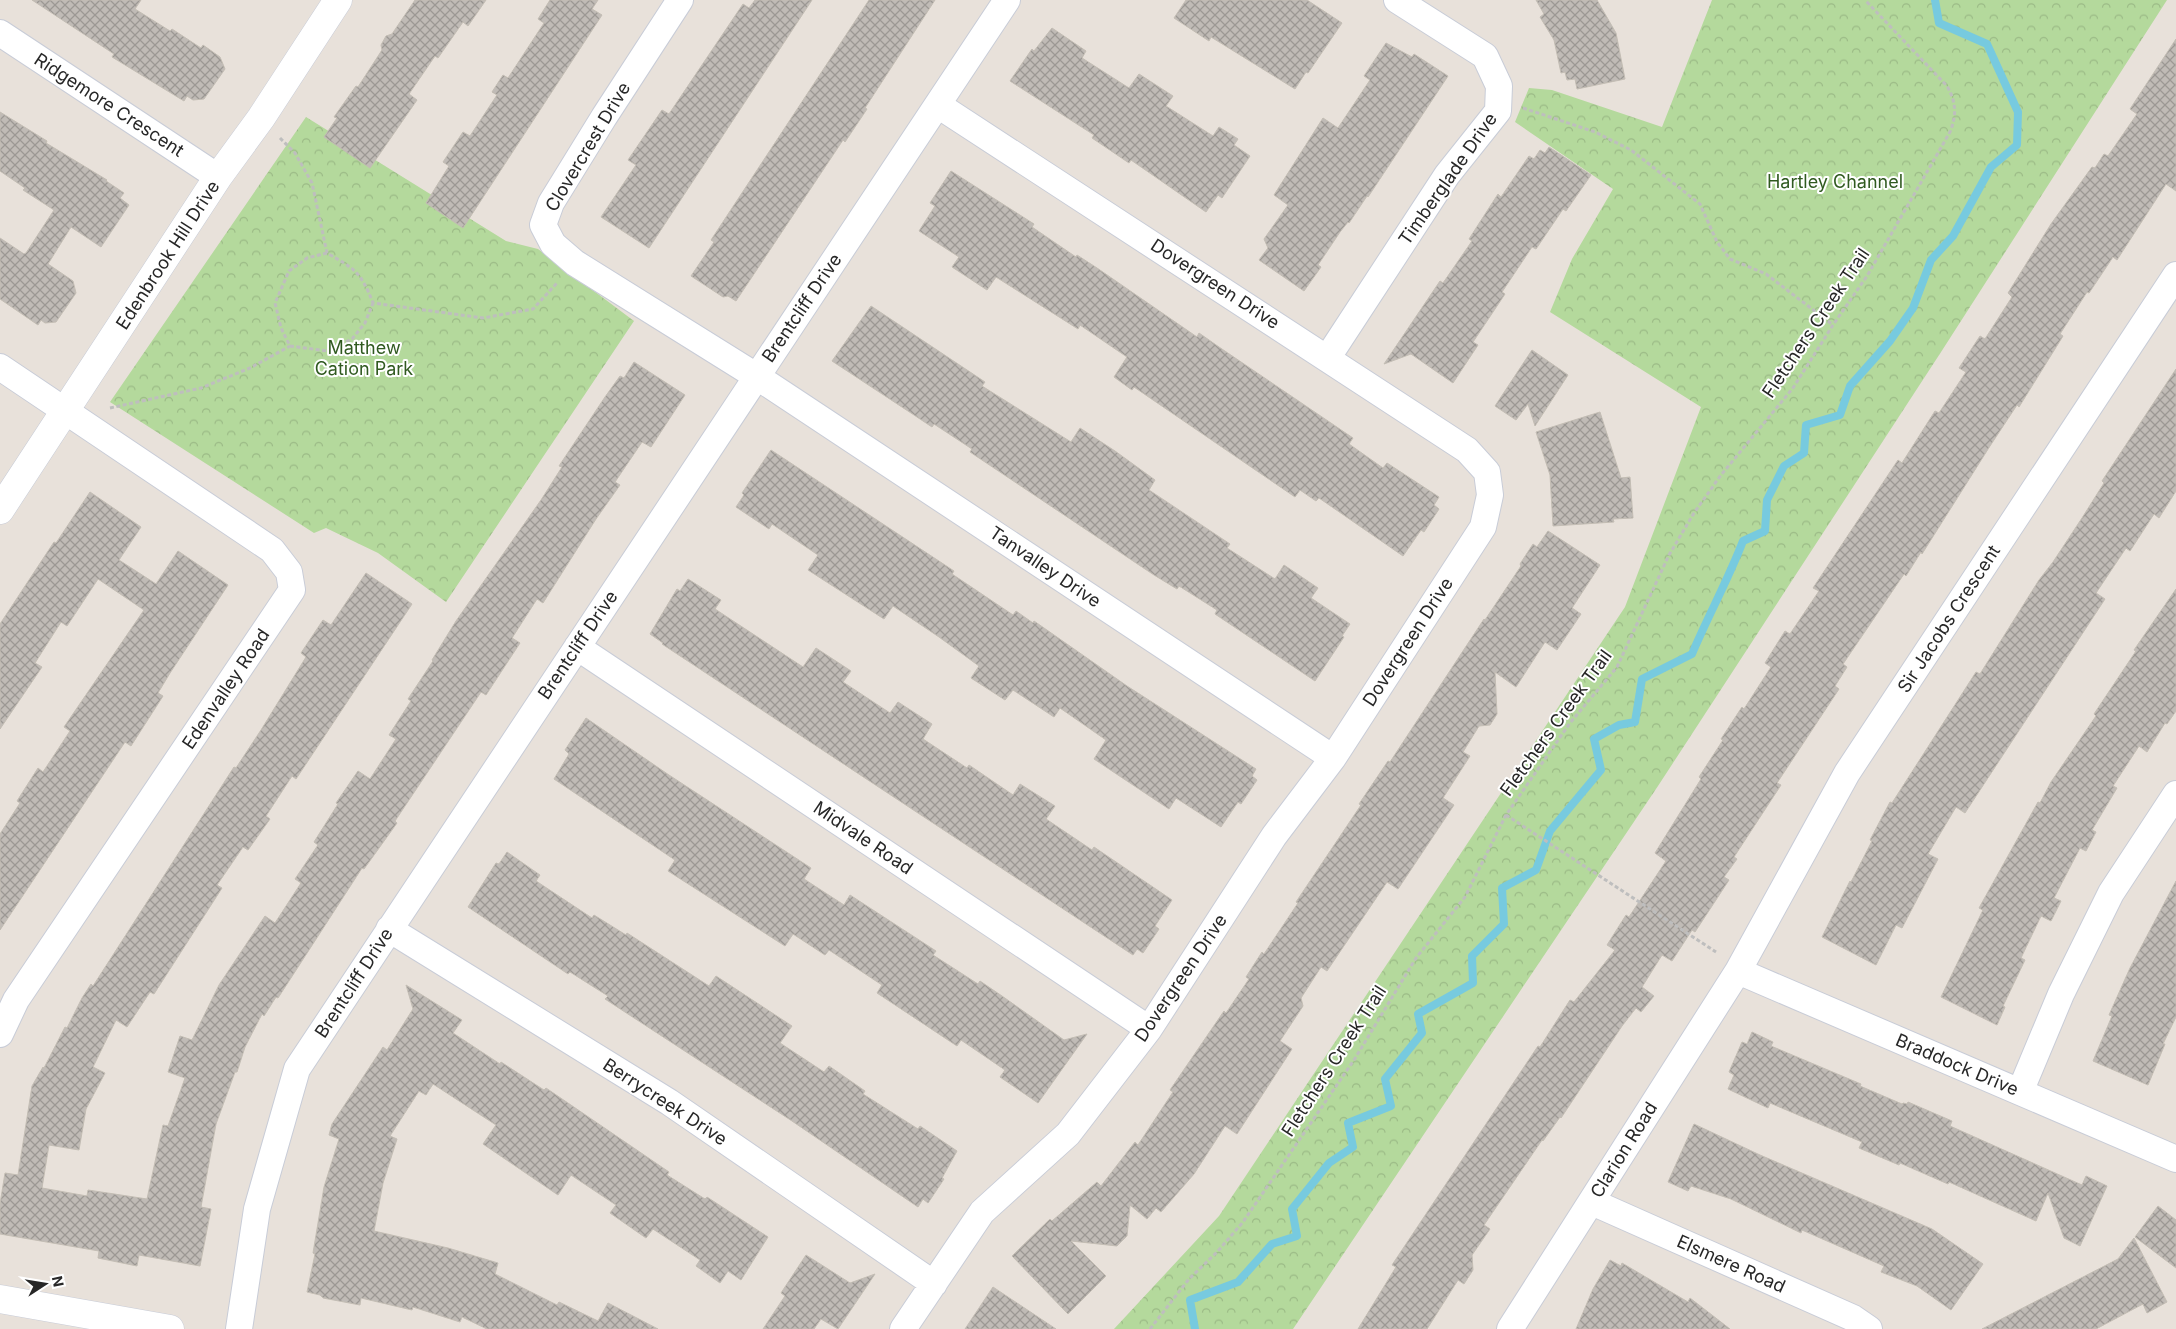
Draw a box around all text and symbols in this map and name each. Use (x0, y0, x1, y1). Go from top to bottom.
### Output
street label: Ridgemore Crescent (31, 48, 188, 161)
street label: Clovercrest Drive (541, 78, 634, 215)
street label: Timberglade Drive (1394, 109, 1501, 249)
park label: Hartley Channel (1767, 171, 1903, 192)
street label: Edenbrook Hill Drive (112, 176, 224, 333)
street label: Dovergreen Drive (1147, 234, 1283, 333)
street label: Fletchers Creek Trail (1758, 244, 1873, 401)
street label: Brentcliff Drive (758, 249, 846, 366)
park label: Matthew Cation Park (315, 337, 413, 379)
street label: Tanvalley Drive (986, 522, 1105, 612)
street label: Sir Jacobs Crescent (1893, 541, 2004, 696)
street label: Dovergreen Drive (1358, 574, 1457, 710)
street label: Brentcliff Drive (534, 586, 622, 703)
street label: Edenvalley Road (178, 625, 274, 753)
street label: Fletchers Creek Trail (1495, 645, 1616, 800)
street label: Midvale Road (810, 797, 917, 879)
street label: Dovergreen Drive (1130, 910, 1231, 1045)
street label: Brentcliff Drive (310, 924, 397, 1041)
street label: Fletchers Creek Trail (1277, 981, 1390, 1140)
street label: Braddock Drive (1893, 1029, 2022, 1100)
street label: Berrycreek Drive (599, 1054, 731, 1149)
street label: Clarion Road (1586, 1098, 1661, 1201)
street label: Elsmere Road (1674, 1230, 1789, 1297)
north arrow (20, 1259, 70, 1309)
text: N (49, 1274, 68, 1288)

